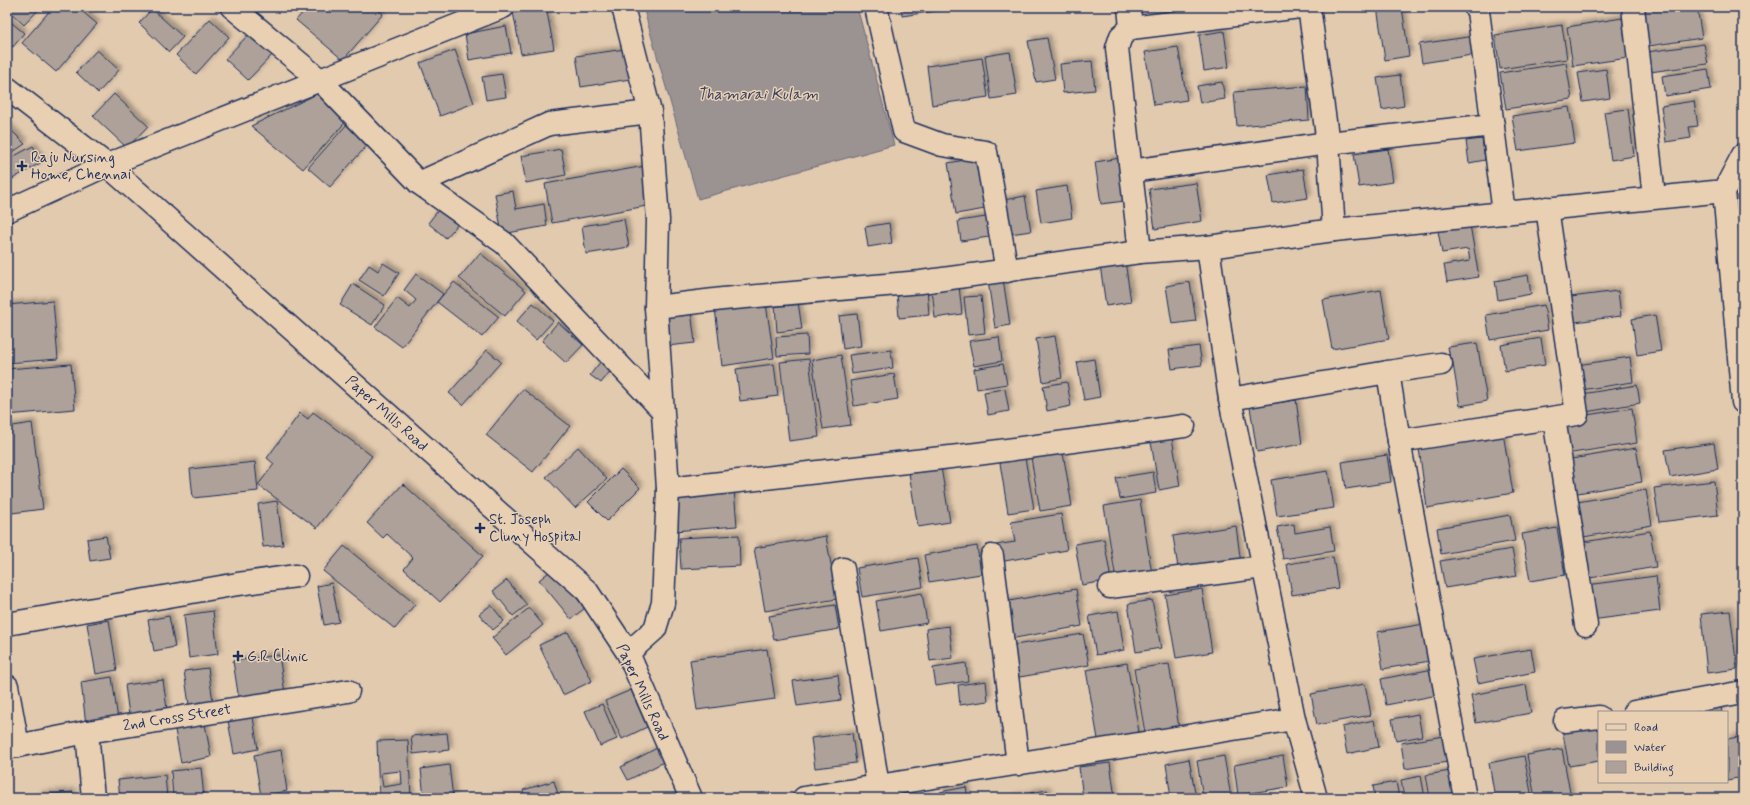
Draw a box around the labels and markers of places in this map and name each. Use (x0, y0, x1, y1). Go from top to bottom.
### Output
place label: Raju Nursing Home, Chennai (31, 148, 131, 185)
marker: Raju Nursing Home, Chennai (16, 160, 28, 172)
place label: St. Joseph Cluny Hospital (489, 510, 581, 547)
marker: St. Joseph Cluny Hospital (474, 522, 486, 534)
place label: G.R Clinic (247, 647, 308, 667)
marker: G.R Clinic (232, 650, 244, 662)

